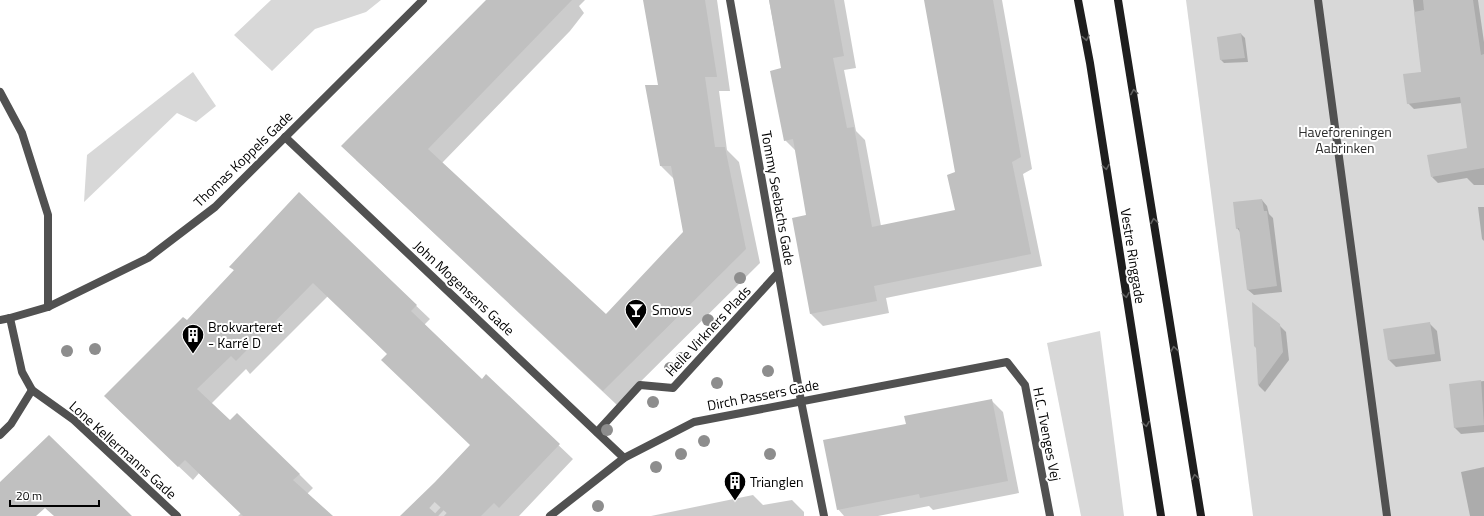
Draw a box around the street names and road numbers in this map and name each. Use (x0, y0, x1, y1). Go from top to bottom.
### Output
street label: Thomas Koppels Gade (188, 106, 297, 212)
street label: Tommy Seebachs Gade (756, 129, 801, 267)
street label: Vestre Ringgade (1116, 207, 1151, 305)
street label: John Mogensens Gade (409, 235, 519, 340)
street label: Helle Virkners Plads (660, 281, 755, 381)
street label: Dirch Passers Gade (705, 373, 821, 416)
street label: H.C. Tvenges Vej (1028, 385, 1067, 483)
street label: Lone Kellermanns Gade (65, 396, 182, 504)

